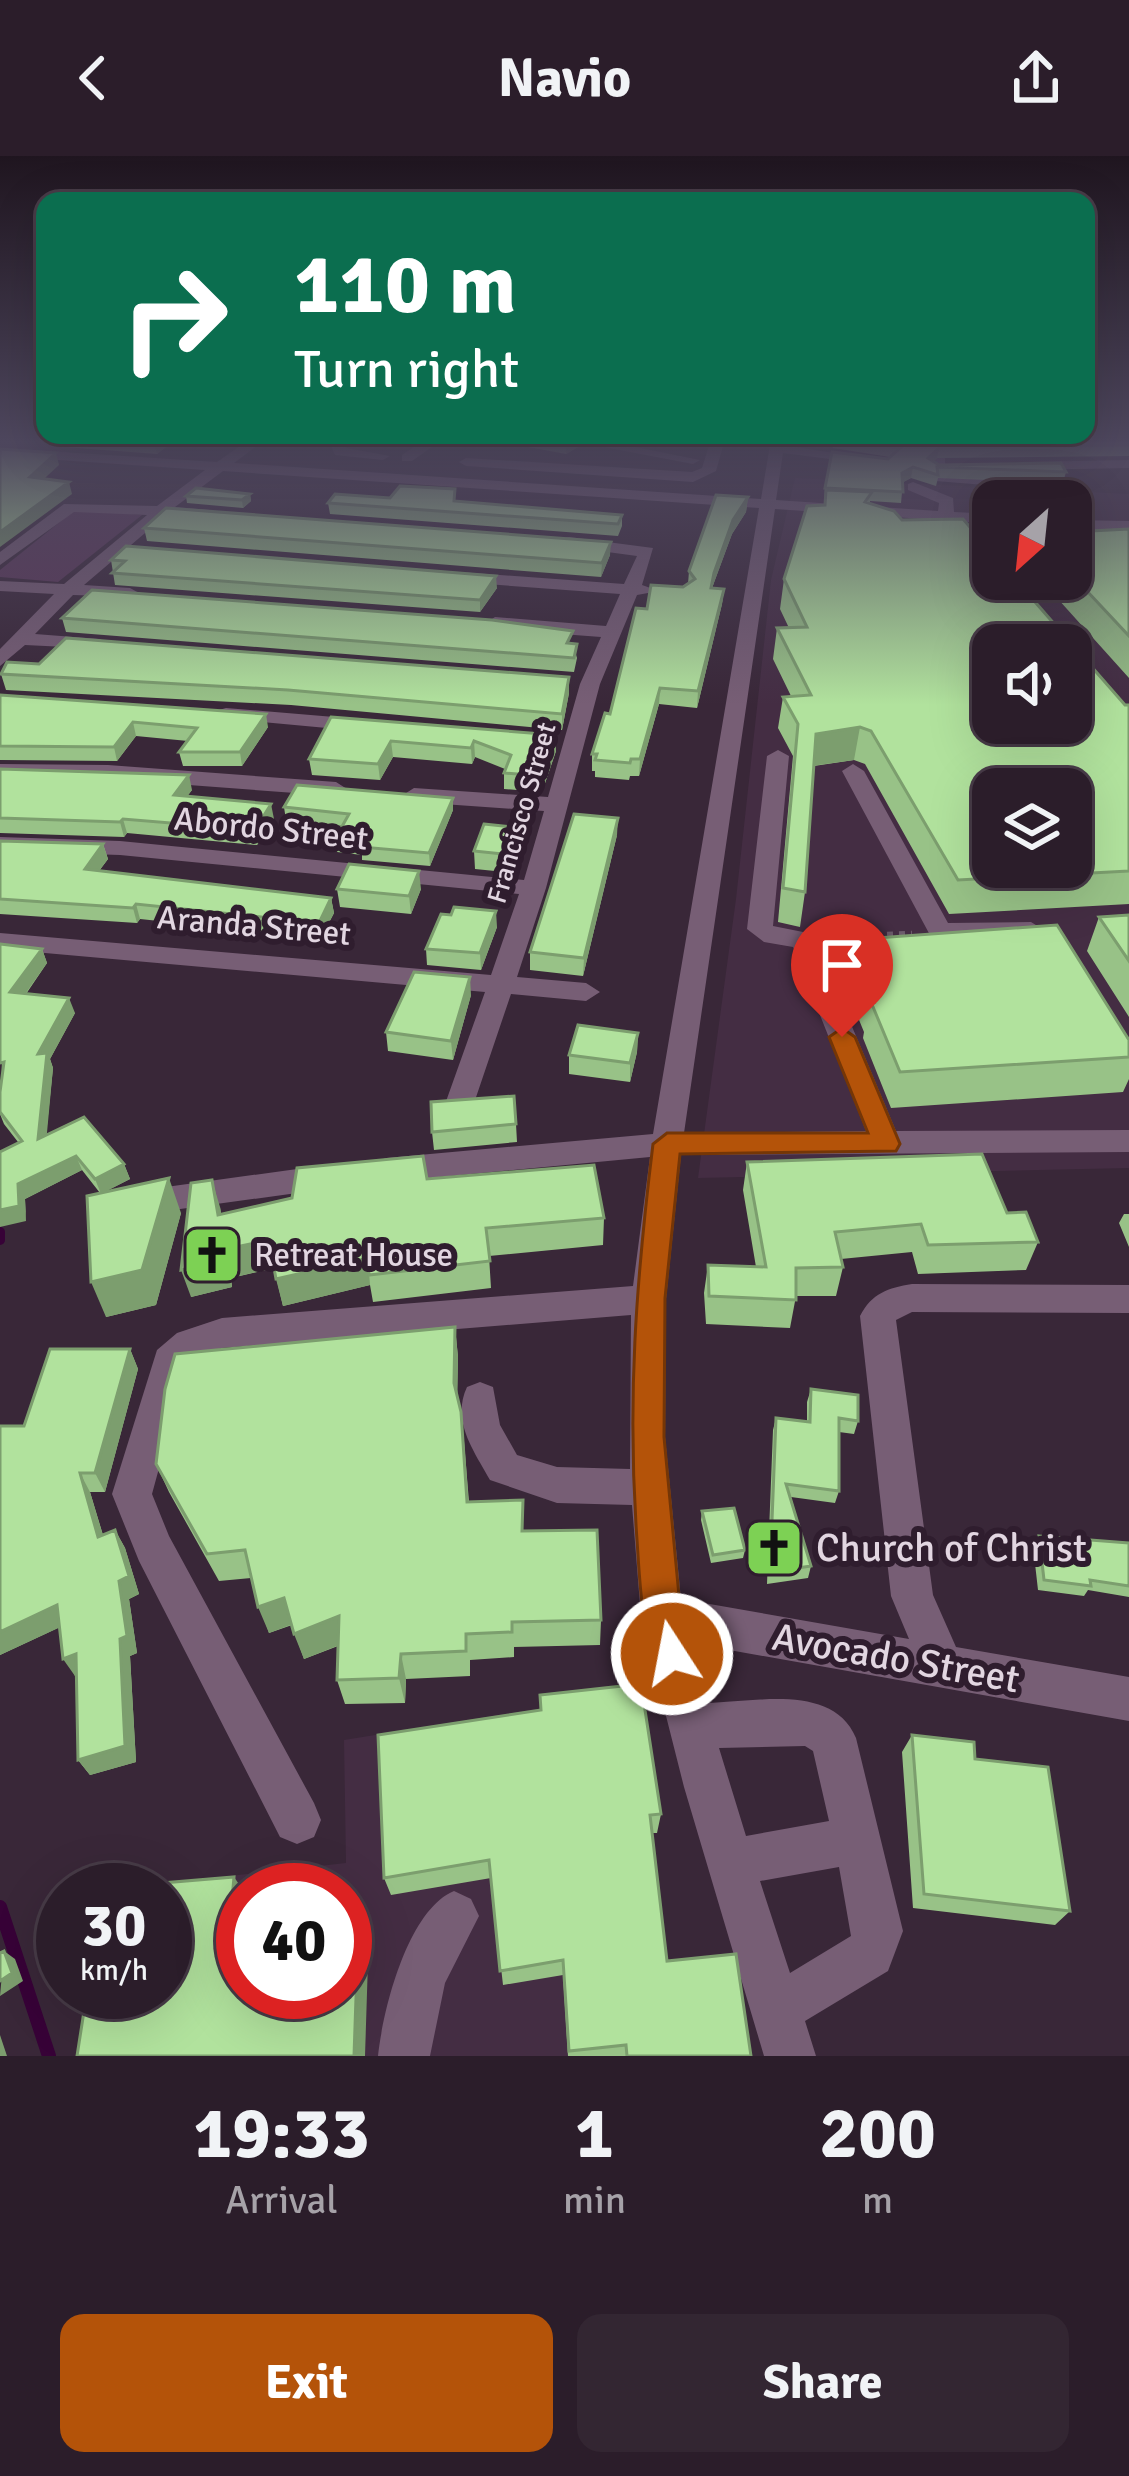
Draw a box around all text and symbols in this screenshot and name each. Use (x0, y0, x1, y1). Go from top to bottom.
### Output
icon: back (60, 45, 126, 111)
text: Navio (498, 45, 631, 112)
icon: share (1003, 45, 1069, 111)
text: 110 m (294, 233, 516, 337)
icon: right (96, 240, 252, 396)
text: Turn right (294, 336, 519, 403)
north arrow (972, 480, 1092, 600)
map controls (972, 480, 1092, 888)
button: sound (972, 624, 1092, 744)
street label: Francisco Street (480, 719, 564, 907)
button: layers (972, 768, 1092, 888)
street label: Abordo Street (172, 798, 370, 860)
street label: Aranda Street (155, 897, 353, 955)
pin (791, 914, 893, 1037)
icon: arrive (809, 932, 875, 998)
church icon: Retreat House (181, 1224, 243, 1286)
place label: Retreat House (254, 1235, 453, 1276)
church icon: Church of Christ (743, 1517, 805, 1579)
place label: Church of Christ (816, 1524, 1087, 1572)
position arrow (609, 1591, 735, 1717)
street label: Avocado Street (769, 1613, 1023, 1703)
speed limit sign: 40 (216, 1863, 372, 2019)
text: 30 (82, 1889, 146, 1963)
text: km/h (80, 1952, 148, 1989)
text: 19:33 (193, 2089, 370, 2178)
text: 1 (575, 2089, 614, 2178)
text: 200 (819, 2089, 936, 2178)
text: Arrival (225, 2176, 338, 2224)
text: min (563, 2176, 626, 2224)
text: m (862, 2176, 893, 2224)
button: Exit (60, 2314, 553, 2452)
button: Share (577, 2314, 1069, 2452)

